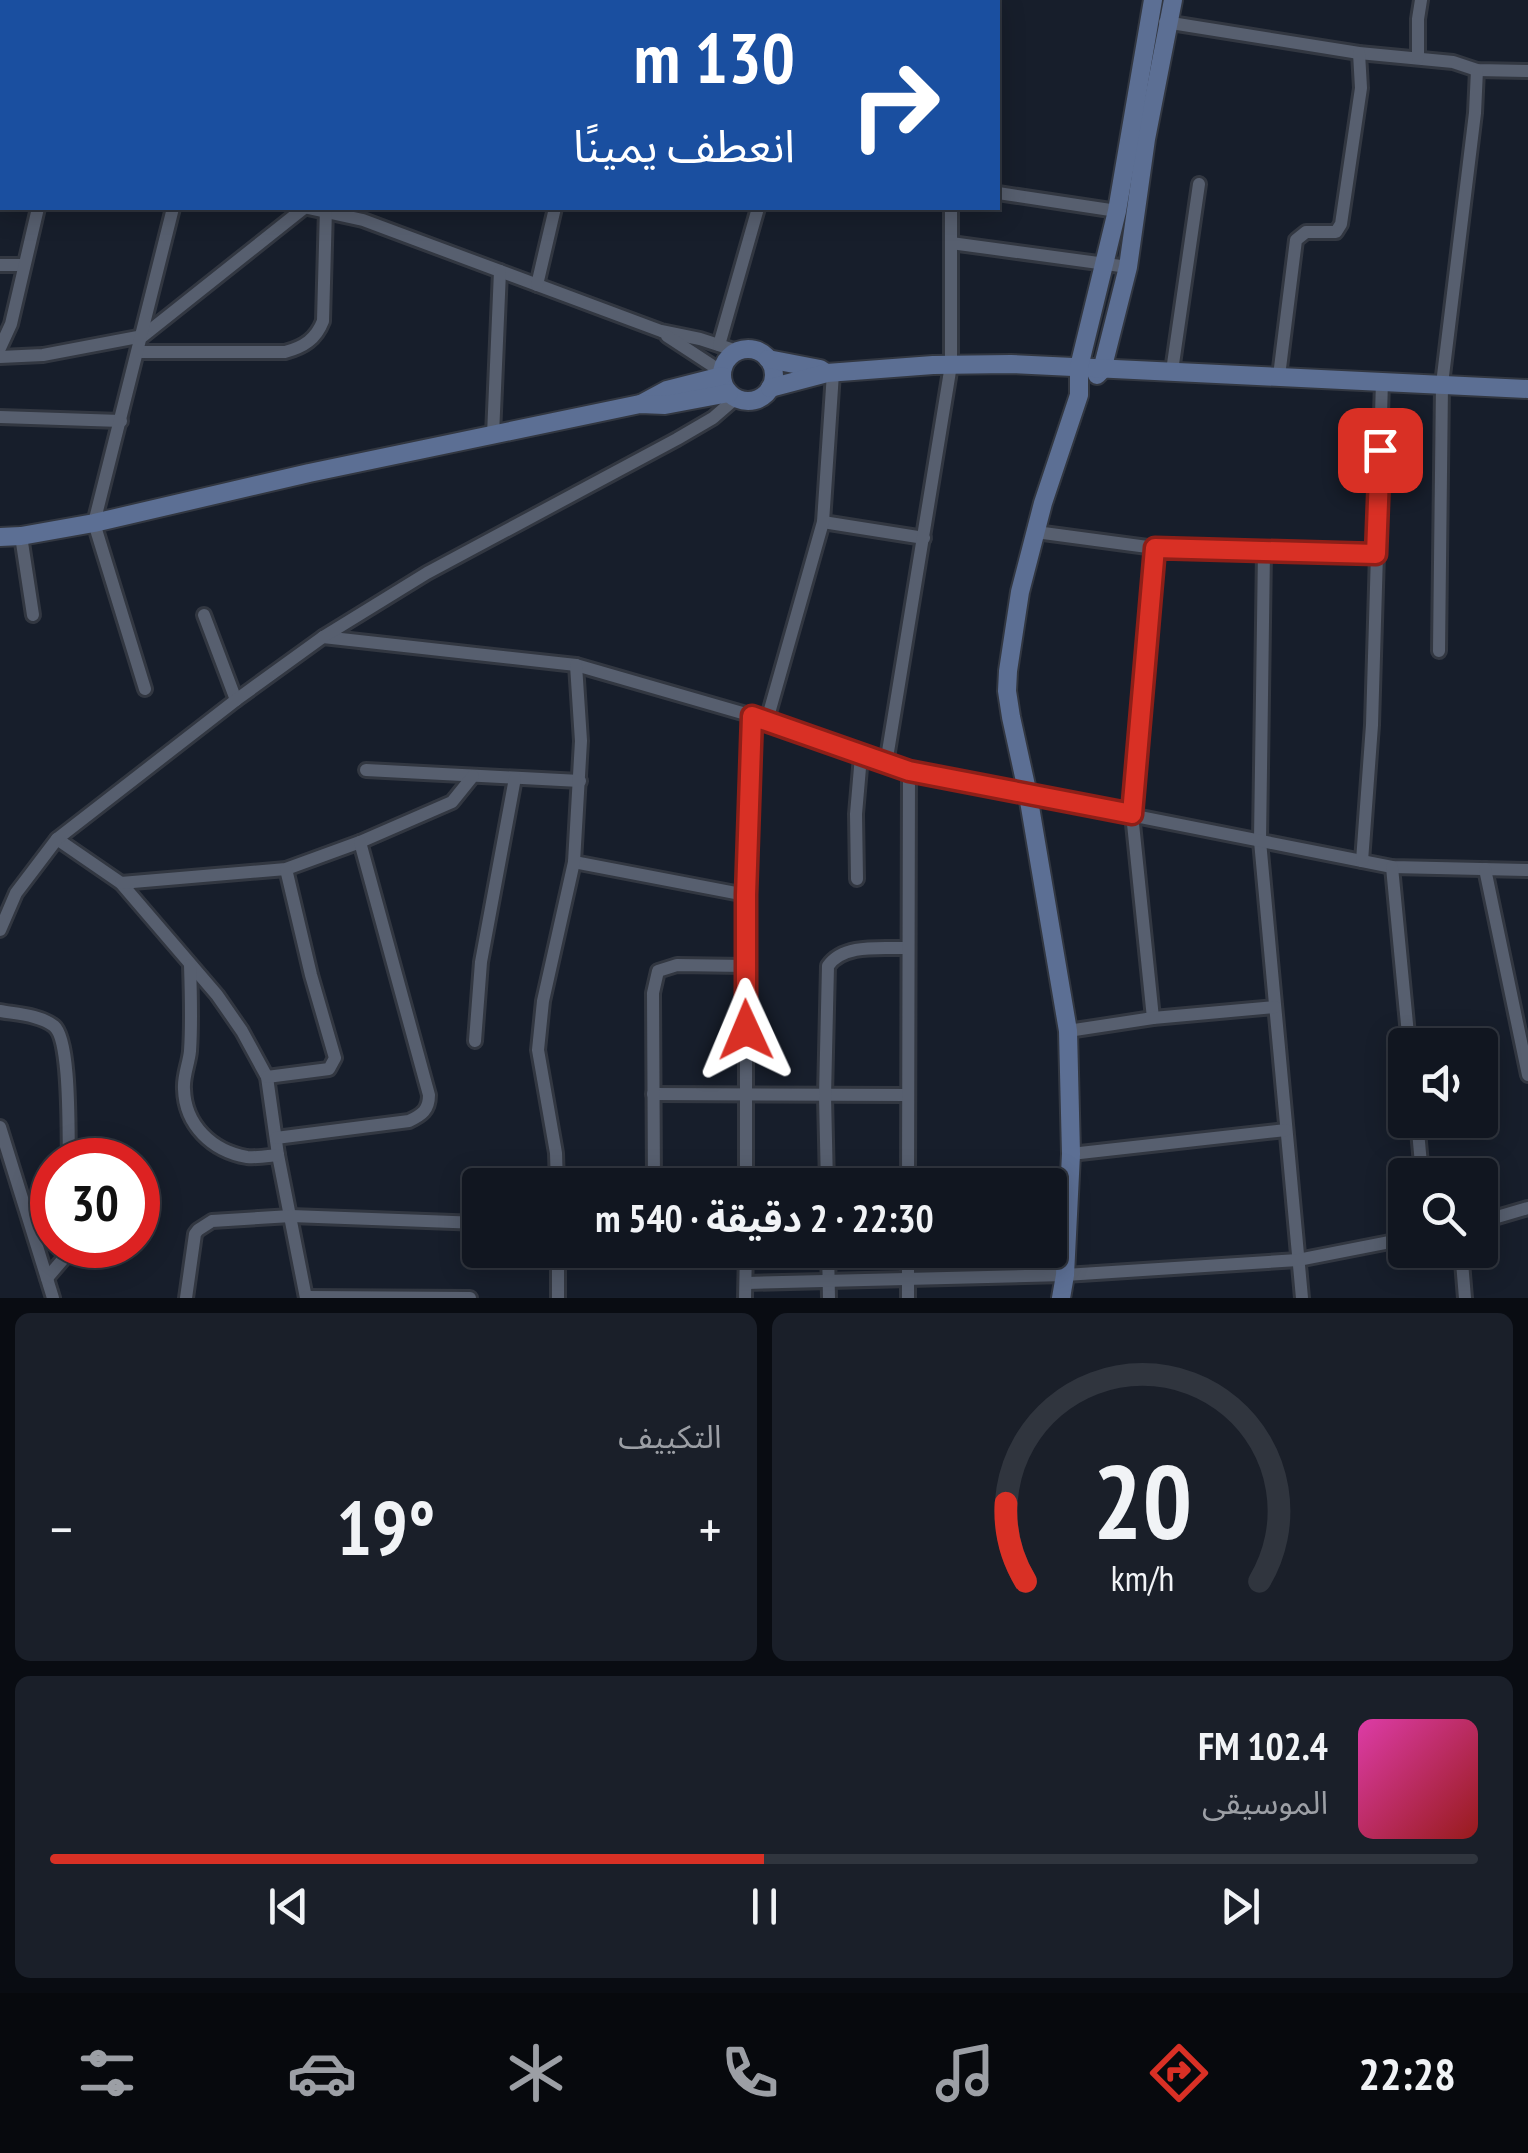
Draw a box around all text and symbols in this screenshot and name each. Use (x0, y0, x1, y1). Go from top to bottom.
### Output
text: 130 m (634, 12, 795, 102)
icon: right (830, 40, 960, 170)
text: انعطف يمينًا (573, 116, 795, 174)
pin (1338, 408, 1423, 493)
icon: arrive (1353, 423, 1408, 478)
position arrow (694, 978, 798, 1082)
map controls (1388, 1028, 1498, 1268)
button: sound (1388, 1028, 1498, 1138)
speed limit sign: 30 (30, 1138, 160, 1268)
button: search (1388, 1158, 1498, 1268)
text: 22:30 · 2 دقيقة · 540 m (595, 1193, 934, 1242)
text: التكييف (618, 1415, 722, 1457)
text: 20 (1093, 1433, 1192, 1568)
text: 19° (336, 1479, 435, 1576)
text: − (50, 1493, 73, 1564)
text: + (699, 1493, 721, 1564)
text: km/h (1111, 1555, 1174, 1601)
text: 102.4 FM (1198, 1721, 1328, 1770)
text: الموسيقى (1202, 1781, 1328, 1823)
icon: previous (261, 1879, 316, 1934)
icon: pause (737, 1879, 792, 1934)
icon: next (1213, 1879, 1268, 1934)
icon: filters (72, 2038, 142, 2108)
icon: car (287, 2038, 357, 2108)
icon: climate (501, 2038, 571, 2108)
icon: phone (715, 2038, 785, 2108)
icon: music (930, 2038, 1000, 2108)
icon: directions (1144, 2038, 1214, 2108)
text: 22:28 (1358, 2044, 1456, 2102)

